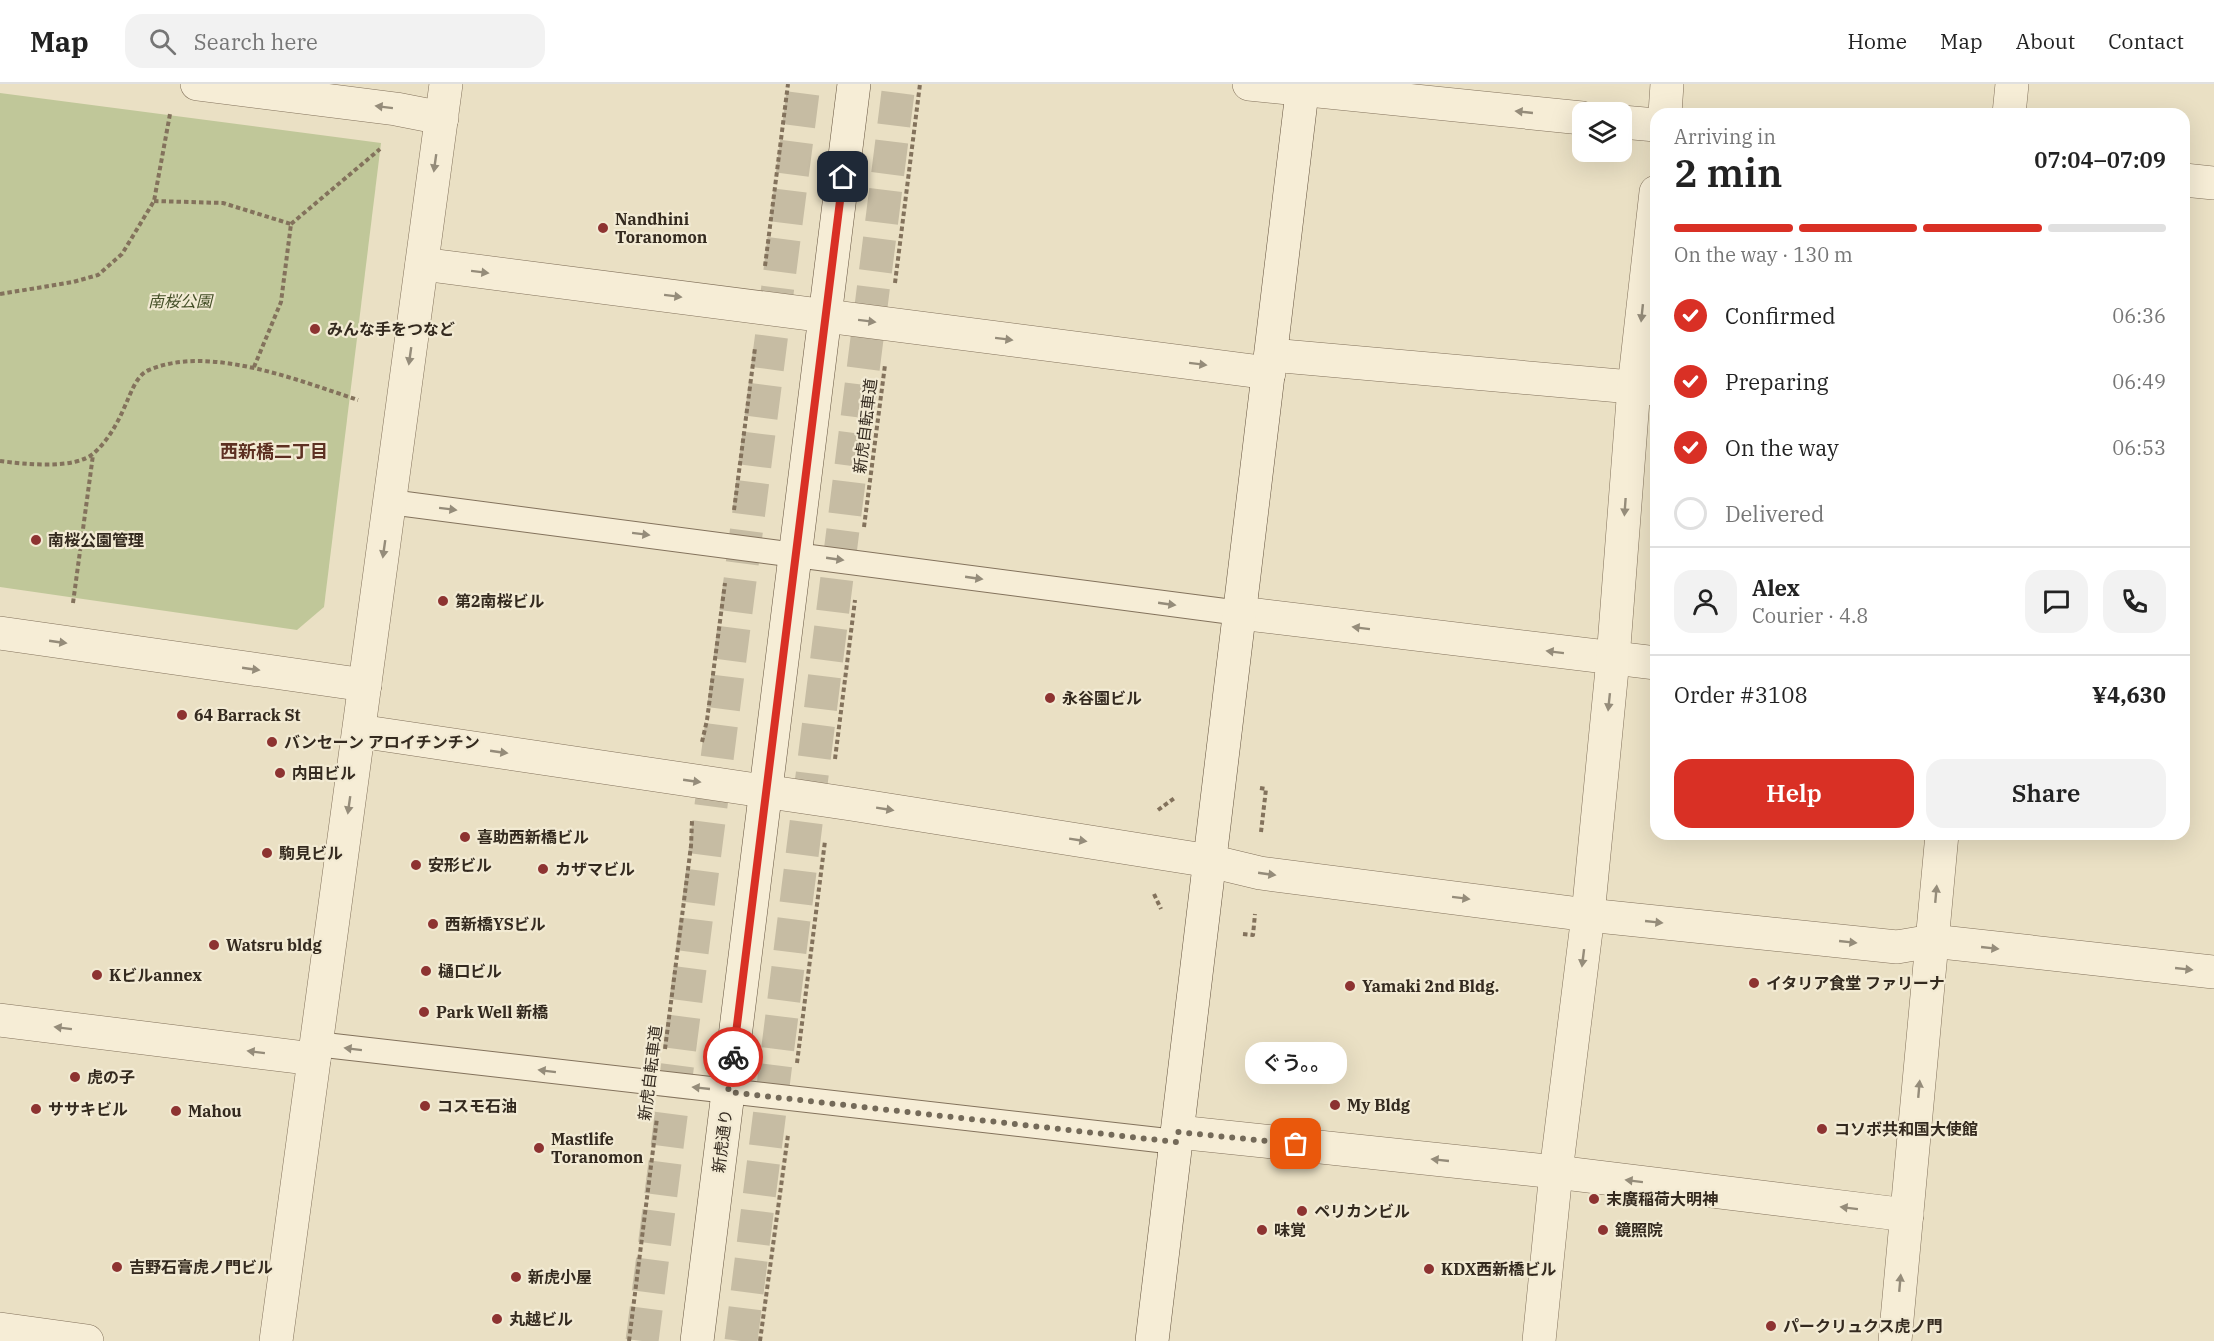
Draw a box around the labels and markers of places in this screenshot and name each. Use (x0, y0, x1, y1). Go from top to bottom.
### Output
pin (817, 151, 868, 202)
place label: Nandhini Toranomon (615, 209, 708, 247)
marker: Nandhini Toranomon (596, 221, 610, 235)
place label: みんな手をつなど (327, 319, 455, 339)
marker: みんな手をつなど (308, 322, 322, 336)
place label: 南桜公園管理 (48, 530, 144, 550)
marker: 南桜公園管理 (29, 533, 43, 547)
place label: 第2南桜ビル (455, 591, 545, 611)
marker: 第2南桜ビル (436, 594, 450, 608)
place label: 永谷園ビル (1062, 688, 1142, 708)
marker: 永谷園ビル (1043, 691, 1057, 705)
place label: 64 Barrack St (194, 705, 301, 725)
marker: 64 Barrack St (175, 708, 189, 722)
place label: バンセーン アロイチンチン (284, 732, 480, 752)
marker: バンセーン アロイチンチン (265, 735, 279, 749)
place label: 内田ビル (292, 763, 356, 783)
marker: 内田ビル (273, 766, 287, 780)
place label: 喜助西新橋ビル (477, 827, 589, 847)
marker: 喜助西新橋ビル (458, 830, 472, 844)
place label: 駒見ビル (279, 843, 343, 863)
marker: 駒見ビル (260, 846, 274, 860)
place label: 安形ビル (428, 855, 492, 875)
marker: 安形ビル (409, 858, 423, 872)
place label: カザマビル (555, 859, 635, 879)
marker: カザマビル (536, 862, 550, 876)
place label: 西新橋YSビル (445, 914, 546, 934)
marker: 西新橋YSビル (426, 917, 440, 931)
place label: Watsru bldg (226, 935, 322, 955)
marker: Watsru bldg (207, 938, 221, 952)
place label: 樋口ビル (438, 961, 502, 981)
marker: 樋口ビル (419, 964, 433, 978)
place label: Kビルannex (109, 965, 202, 985)
marker: Kビルannex (90, 968, 104, 982)
place label: イタリア食堂 ファリーナ (1766, 973, 1945, 993)
place label: Yamaki 2nd Bldg. (1362, 976, 1499, 996)
marker: イタリア食堂 ファリーナ (1747, 976, 1761, 990)
marker: Yamaki 2nd Bldg. (1343, 979, 1357, 993)
place label: Park Well 新橋 (436, 1002, 548, 1022)
marker: Park Well 新橋 (417, 1005, 431, 1019)
callout: ぐう。。 (1245, 1042, 1347, 1084)
place label: 虎の子 (87, 1067, 135, 1087)
marker: 虎の子 (68, 1070, 82, 1084)
place label: My Bldg (1347, 1095, 1411, 1115)
place label: コスモ石油 (437, 1096, 517, 1116)
marker: My Bldg (1328, 1098, 1342, 1112)
place label: ササキビル (48, 1099, 128, 1119)
marker: コスモ石油 (418, 1099, 432, 1113)
place label: Mahou (188, 1101, 242, 1121)
marker: ササキビル (29, 1102, 43, 1116)
marker: Mahou (169, 1104, 183, 1118)
pin (1270, 1118, 1321, 1169)
place label: コソボ共和国大使館 (1834, 1119, 1978, 1139)
marker: コソボ共和国大使館 (1815, 1122, 1829, 1136)
place label: Mastlife Toranomon (551, 1129, 644, 1167)
marker: Mastlife Toranomon (532, 1141, 546, 1155)
place label: 末廣稲荷大明神 (1606, 1189, 1718, 1209)
marker: 末廣稲荷大明神 (1587, 1192, 1601, 1206)
place label: ペリカンビル (1314, 1201, 1410, 1221)
marker: ペリカンビル (1295, 1204, 1309, 1218)
place label: 味覚 (1274, 1220, 1306, 1240)
place label: 鏡照院 (1615, 1220, 1663, 1240)
marker: 味覚 (1255, 1223, 1269, 1237)
marker: 鏡照院 (1596, 1223, 1610, 1237)
place label: 吉野石膏虎ノ門ビル (129, 1257, 273, 1277)
place label: KDX西新橋ビル (1441, 1259, 1557, 1279)
marker: 吉野石膏虎ノ門ビル (110, 1260, 124, 1274)
marker: KDX西新橋ビル (1422, 1262, 1436, 1276)
place label: 新虎小屋 (528, 1267, 592, 1287)
marker: 新虎小屋 (509, 1270, 523, 1284)
place label: 丸越ビル (509, 1309, 573, 1329)
marker: 丸越ビル (490, 1312, 504, 1326)
place label: パークリュクス虎ノ門 (1783, 1316, 1943, 1336)
marker: パークリュクス虎ノ門 (1764, 1319, 1778, 1333)

